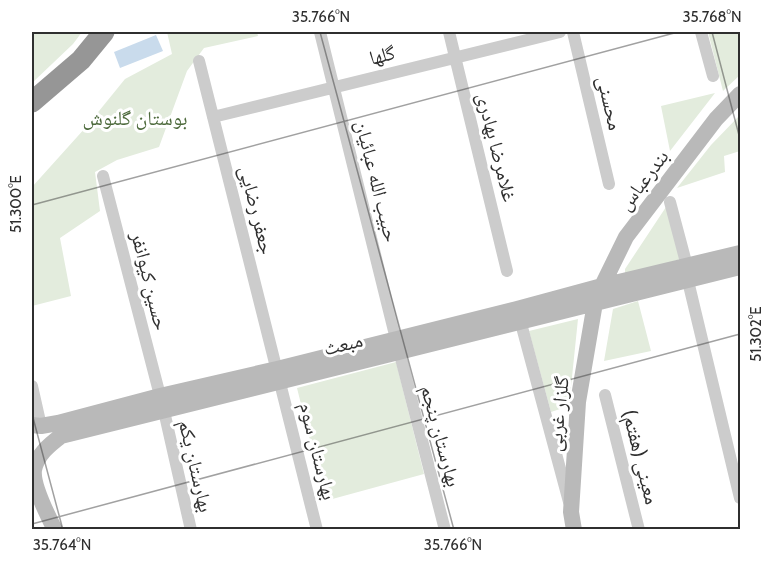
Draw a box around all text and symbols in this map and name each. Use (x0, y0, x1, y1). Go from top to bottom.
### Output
text: 35.766°N (292, 8, 350, 26)
text: 35.768°N (682, 8, 742, 26)
street label: گلها (367, 40, 398, 70)
street label: محسنی (592, 73, 628, 133)
street label: غلامرضا بهادری (472, 90, 522, 204)
park label: بوستان گلنوش (82, 106, 188, 130)
street label: حبیب الله عبائیان (350, 118, 404, 245)
street label: بندرعباس (612, 145, 674, 215)
street label: جعفر رضایی (234, 163, 280, 257)
text: 51.300°E (7, 175, 25, 233)
street label: حسین کیوانفر (126, 228, 174, 333)
text: 51.302°E (747, 306, 765, 362)
street label: مبعث (321, 328, 365, 360)
street label: گلزار غربی (542, 375, 574, 453)
street label: بهارستان پنجم (414, 383, 466, 490)
street label: بهارستان سوم (292, 400, 342, 503)
street label: معینی (هفتم) (616, 407, 664, 507)
street label: بهارستان یکم (172, 417, 218, 515)
text: 35.764°N (33, 536, 91, 554)
text: 35.766°N (424, 536, 482, 554)

